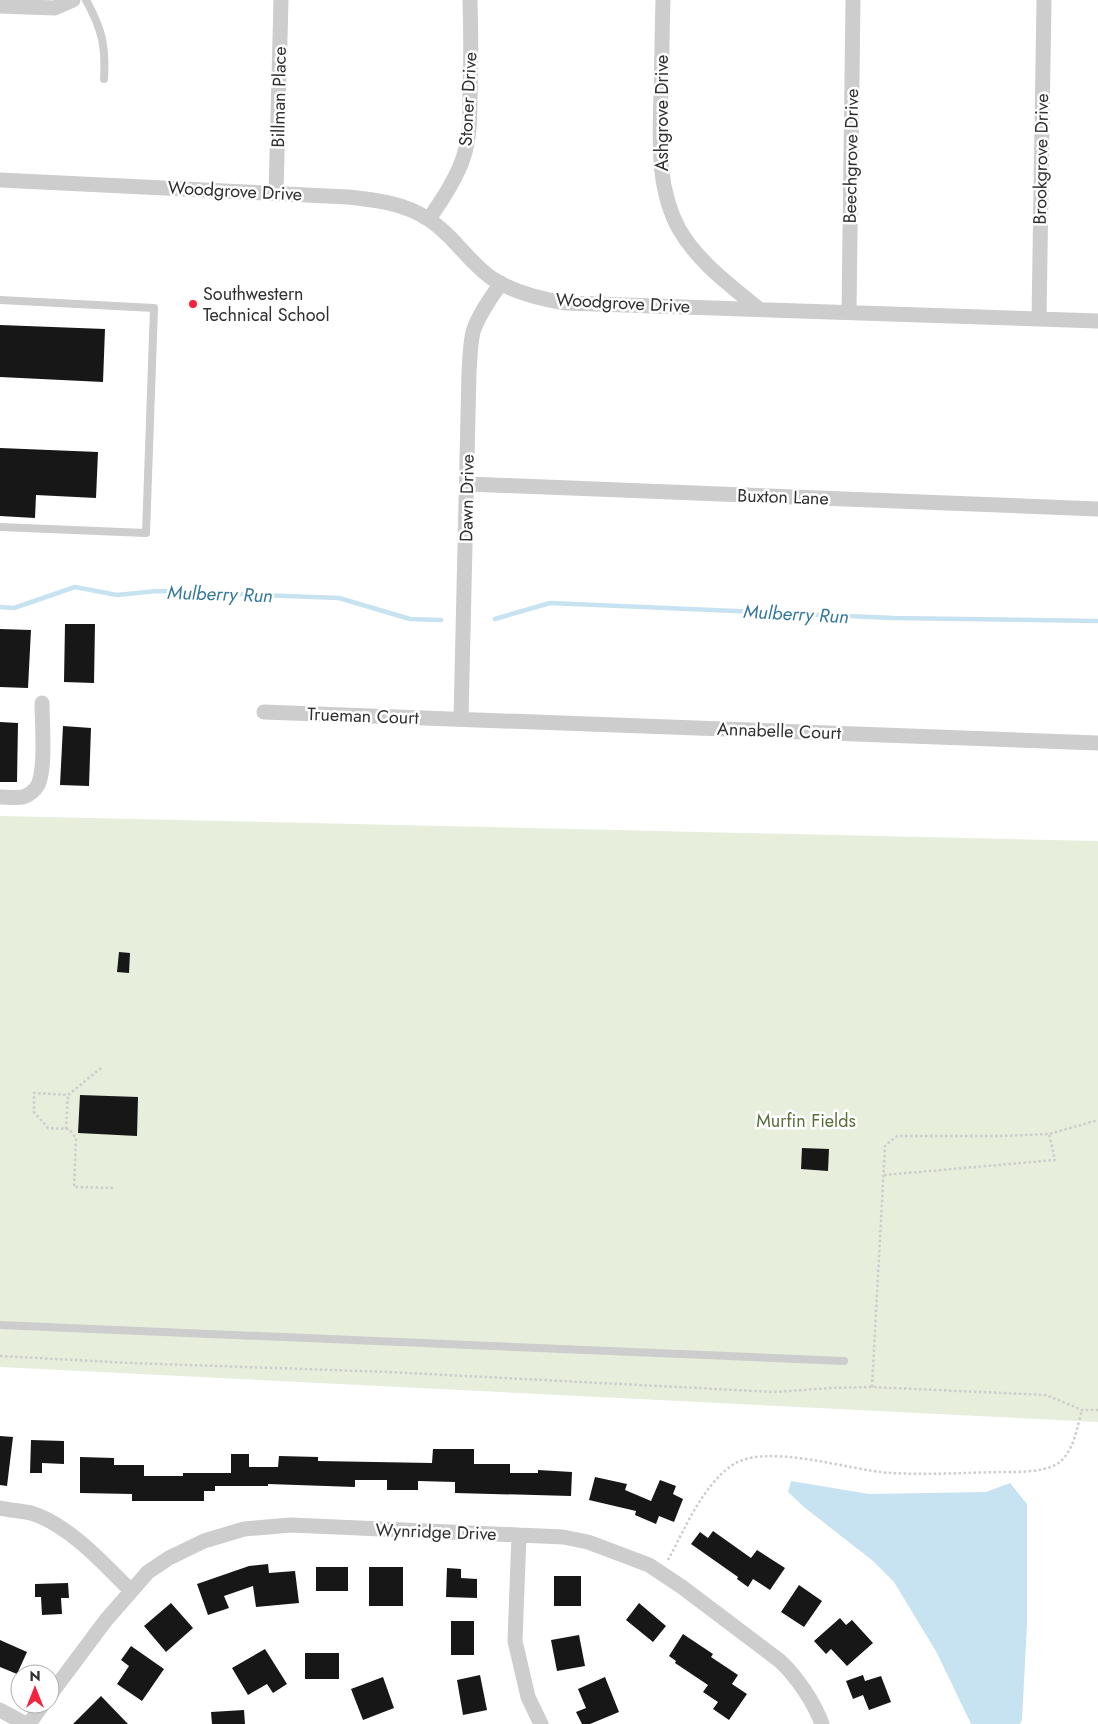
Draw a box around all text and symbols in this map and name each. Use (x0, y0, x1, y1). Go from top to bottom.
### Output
street label: Billman Place (265, 46, 293, 148)
street label: Stoner Drive (453, 51, 483, 147)
street label: Ashgrove Drive (649, 55, 675, 171)
street label: Beechgrove Drive (837, 88, 865, 224)
street label: Brookgrove Drive (1027, 93, 1055, 225)
street label: Woodgrove Drive (167, 175, 303, 207)
place label: Southwestern Technical School (203, 281, 330, 328)
street label: Woodgrove Drive (555, 287, 691, 319)
marker: Southwestern Technical School (187, 298, 199, 310)
street label: Dawn Drive (453, 454, 481, 542)
street label: Buxton Lane (737, 482, 829, 512)
water label: Mulberry Run (167, 579, 273, 609)
water label: Mulberry Run (743, 598, 849, 630)
street label: Trueman Court (307, 701, 420, 731)
street label: Annabelle Court (717, 716, 842, 746)
park label: Murfin Fields (756, 1108, 856, 1134)
street label: Wynridge Drive (375, 1517, 497, 1547)
north arrow (10, 1664, 60, 1714)
text: N (29, 1666, 41, 1686)

